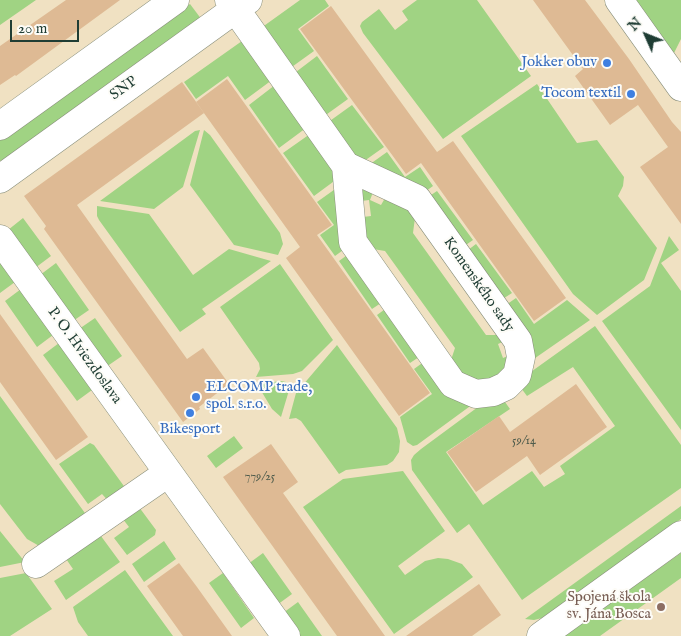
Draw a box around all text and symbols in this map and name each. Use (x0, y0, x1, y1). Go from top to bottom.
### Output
scale bar (12, 10, 81, 42)
north arrow (621, 10, 671, 60)
text: N (625, 14, 646, 35)
text: 20 m (18, 19, 47, 38)
place label: Jokker obuv (521, 54, 597, 72)
marker: Jokker obuv (601, 57, 613, 69)
street label: SNP (107, 73, 141, 105)
place label: Tocom textil (541, 85, 621, 103)
marker: Tocom textil (625, 88, 637, 100)
street label: Komenského sady (439, 234, 517, 336)
street label: P. O. Hviezdoslava (43, 304, 125, 408)
place label: ELCOMP trade, spol. s.r.o. (206, 379, 312, 414)
marker: ELCOMP trade, spol. s.r.o. (190, 391, 202, 403)
marker: Bikesport (184, 407, 196, 419)
place label: Bikesport (160, 421, 220, 439)
house number: 59/14 (512, 435, 536, 449)
house number: 779/25 (245, 471, 275, 485)
place label: Spojená škola sv. Jána Bosca (567, 589, 651, 624)
marker: Spojená škola sv. Jána Bosca (655, 601, 667, 613)

